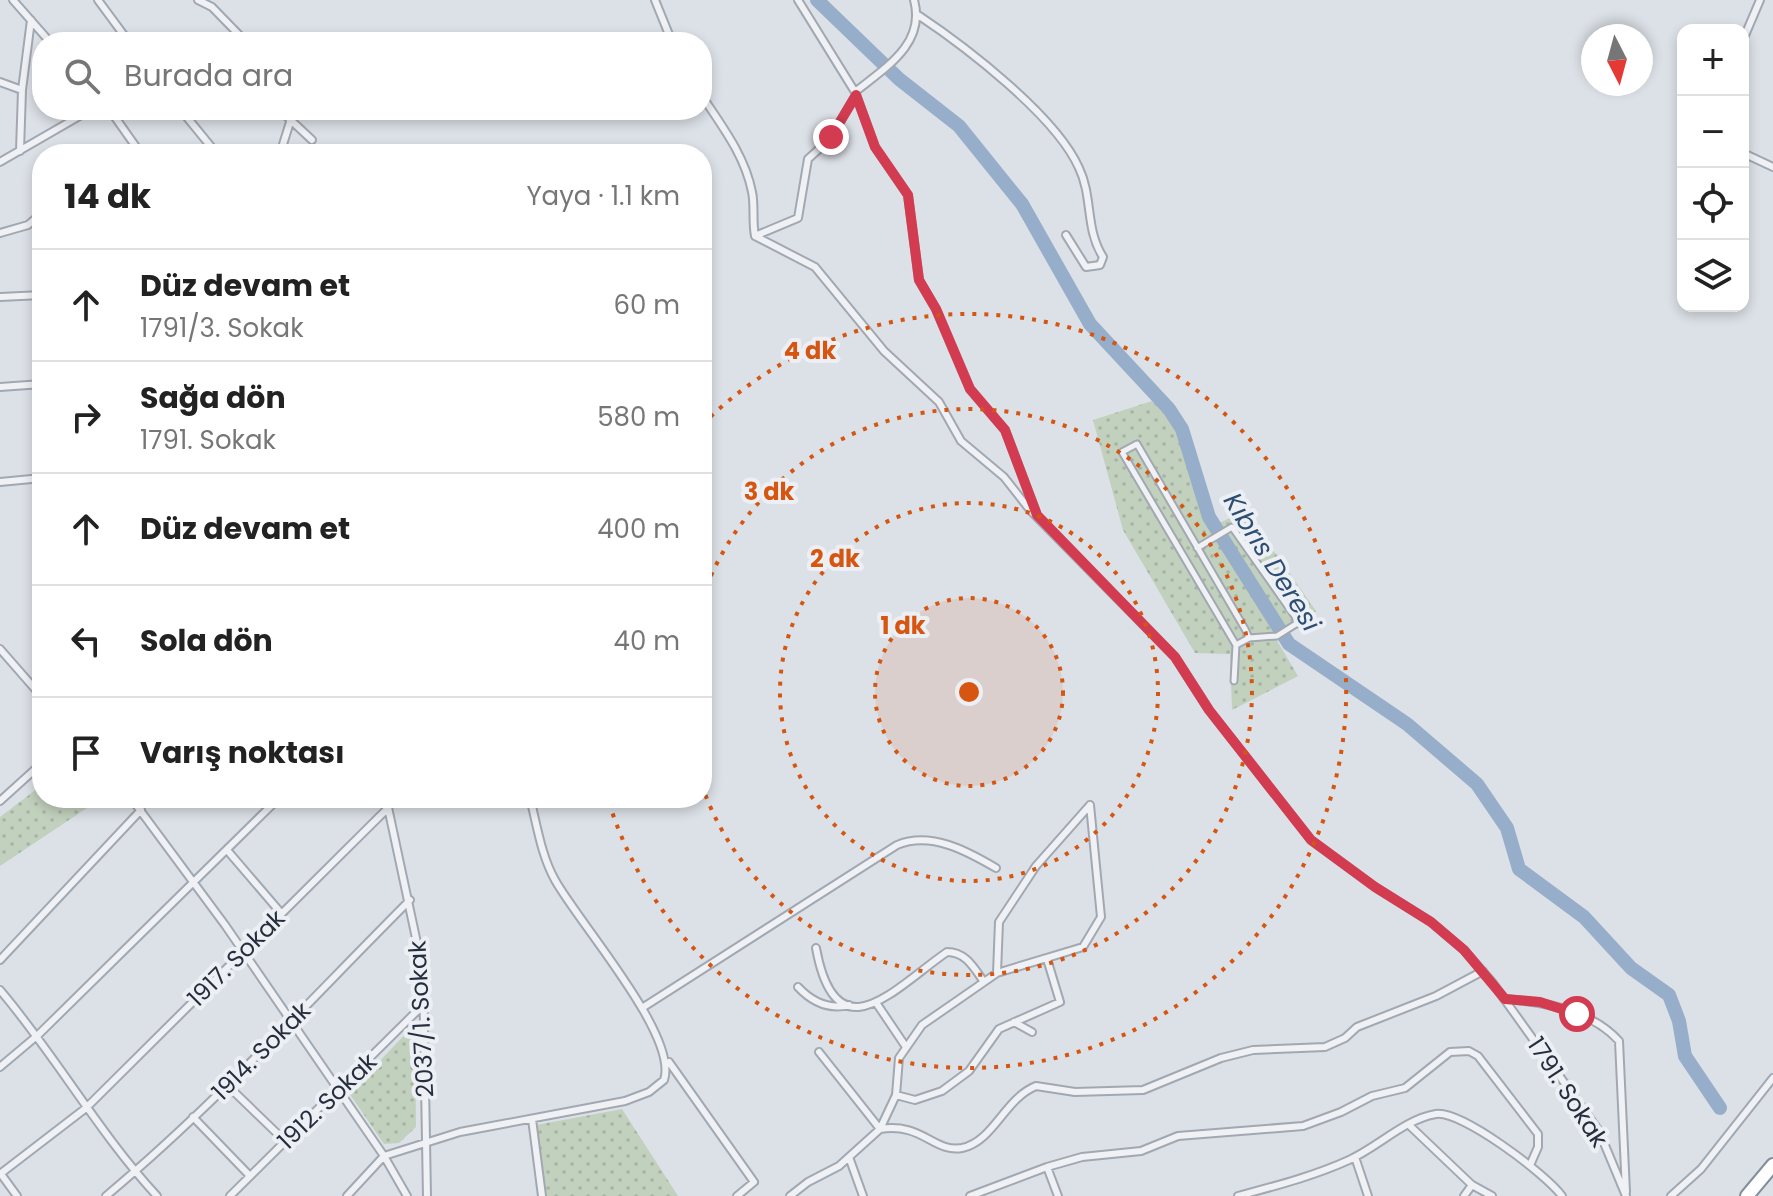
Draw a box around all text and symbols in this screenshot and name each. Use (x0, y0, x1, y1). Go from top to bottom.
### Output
north arrow (1581, 24, 1653, 96)
map controls (1677, 24, 1749, 312)
button: + (1677, 24, 1749, 96)
search box (32, 32, 712, 120)
icon: search (60, 54, 104, 98)
text: Burada ara (124, 54, 293, 97)
button: − (1677, 96, 1749, 168)
route end (813, 119, 849, 155)
button: locate (1677, 168, 1749, 240)
text: 14 dk (64, 172, 151, 220)
text: Yaya · 1.1 km (526, 178, 680, 214)
button: layers (1677, 240, 1749, 312)
text: Düz devam et (140, 264, 350, 307)
icon: ahead (64, 283, 108, 327)
text: 60 m (613, 287, 680, 323)
text: 1791/3. Sokak (140, 310, 304, 346)
text: 4 dk (784, 334, 836, 367)
text: Sağa dön (140, 376, 286, 419)
icon: right (64, 395, 108, 439)
text: 580 m (597, 399, 680, 435)
text: 1791. Sokak (140, 422, 276, 458)
text: 3 dk (744, 475, 795, 508)
water label: Kıbrıs Deresi (1215, 486, 1329, 639)
icon: ahead (64, 507, 108, 551)
text: Düz devam et (140, 507, 350, 550)
text: 400 m (597, 511, 680, 547)
text: 2 dk (810, 542, 860, 575)
text: 1 dk (880, 609, 926, 642)
icon: left (64, 619, 108, 663)
text: Sola dön (140, 619, 273, 662)
text: 40 m (614, 623, 680, 659)
centre of rings (955, 678, 983, 706)
icon: arrive (64, 731, 108, 775)
text: Varış noktası (140, 731, 345, 774)
street label: 1917. Sokak (180, 902, 292, 1014)
street label: 2037/1. Sokak (400, 939, 442, 1098)
street label: 1914. Sokak (204, 994, 318, 1108)
route start (1559, 996, 1595, 1032)
street label: 1791. Sokak (1520, 1030, 1616, 1154)
street label: 1912. Sokak (270, 1045, 384, 1157)

